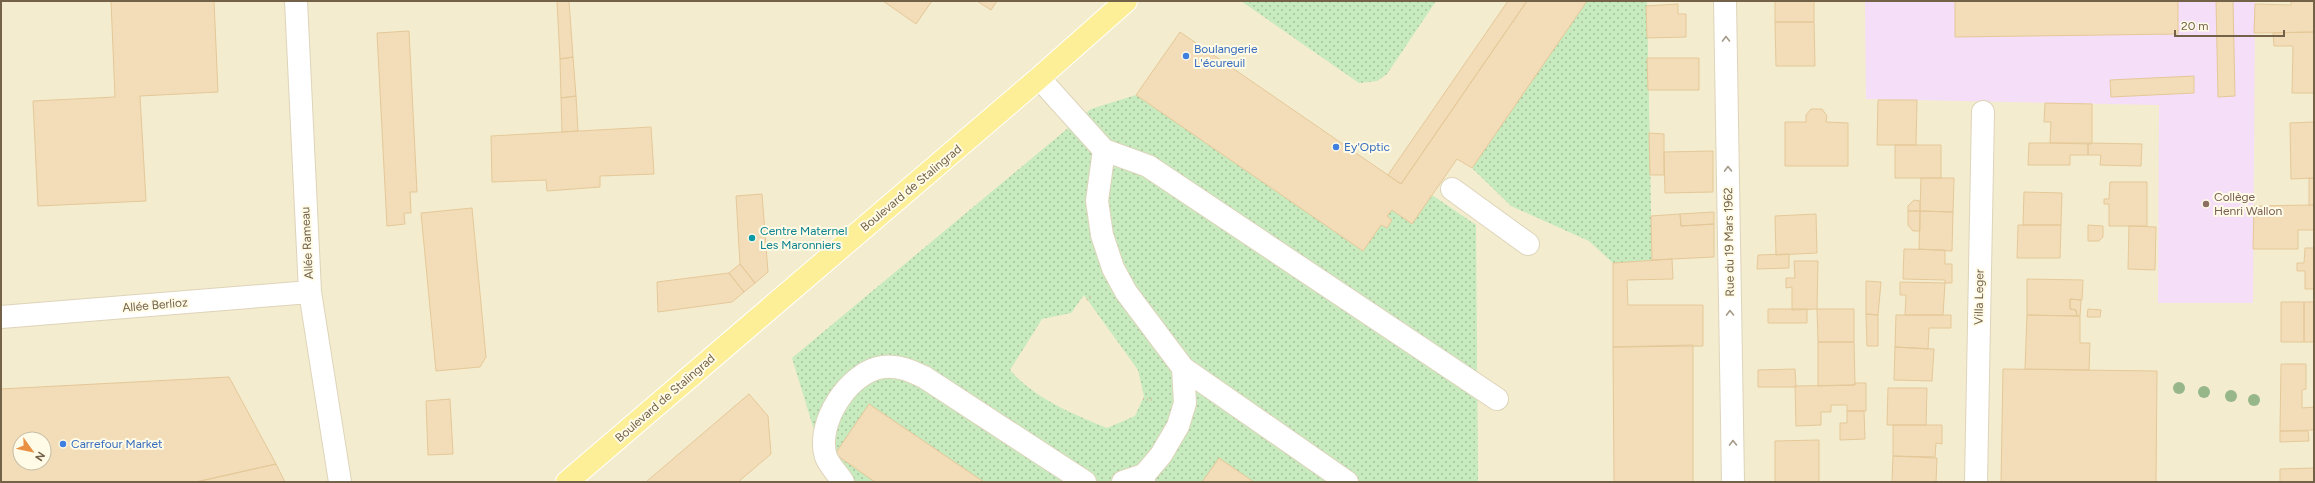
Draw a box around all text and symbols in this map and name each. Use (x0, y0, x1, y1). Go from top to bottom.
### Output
scale bar (2175, 12, 2284, 38)
text: 20 m (2181, 19, 2209, 33)
one-way arrow (1722, 36, 1730, 42)
place label: Boulangerie L'écureuil (1194, 42, 1258, 70)
marker: Boulangerie L'écureuil (1181, 51, 1191, 61)
place label: Ey'Optic (1344, 140, 1391, 154)
street label: Boulevard de Stalingrad (858, 142, 964, 234)
marker: Ey'Optic (1331, 142, 1341, 152)
one-way arrow (1724, 166, 1732, 172)
street label: Rue du 19 Mars 1962 (1721, 187, 1737, 297)
place label: Collège Henri Wallon (2214, 190, 2282, 218)
marker: Collège Henri Wallon (2201, 199, 2211, 209)
street label: Allée Rameau (298, 206, 316, 280)
place label: Centre Maternel Les Maronniers (760, 224, 847, 252)
marker: Centre Maternel Les Maronniers (747, 233, 757, 243)
street label: Villa Leger (1972, 269, 1986, 325)
street label: Allée Berlioz (122, 295, 188, 315)
one-way arrow (1726, 310, 1735, 316)
street label: Boulevard de Stalingrad (612, 351, 718, 445)
north arrow (12, 431, 52, 471)
place label: Carrefour Market (71, 437, 163, 451)
marker: Carrefour Market (58, 439, 68, 449)
one-way arrow (1728, 440, 1737, 446)
text: N (32, 449, 48, 463)

